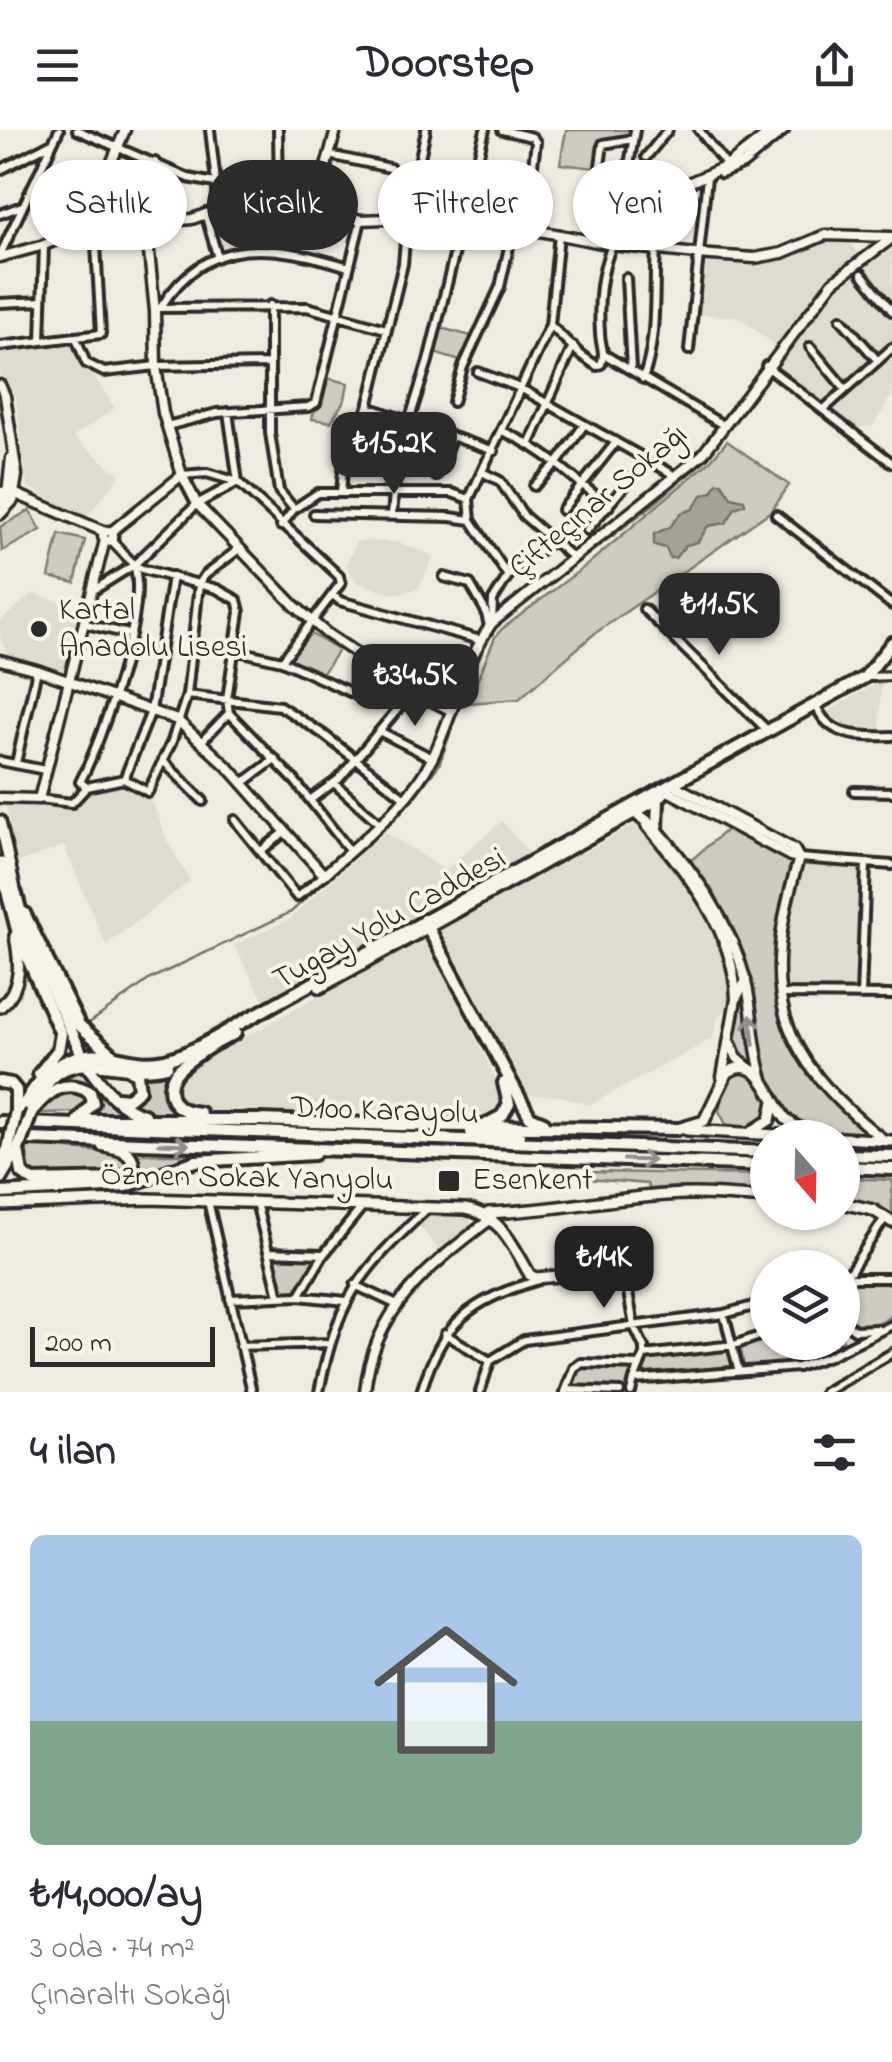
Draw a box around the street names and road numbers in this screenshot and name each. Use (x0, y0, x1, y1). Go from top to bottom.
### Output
street label: Çifteçınar Sokağı (499, 413, 699, 592)
street label: Tugay Yolu Caddesi (265, 836, 515, 1004)
street label: D100 Karayolu (290, 1085, 479, 1139)
street label: Özmen Sokak Yanyolu (100, 1153, 394, 1205)

